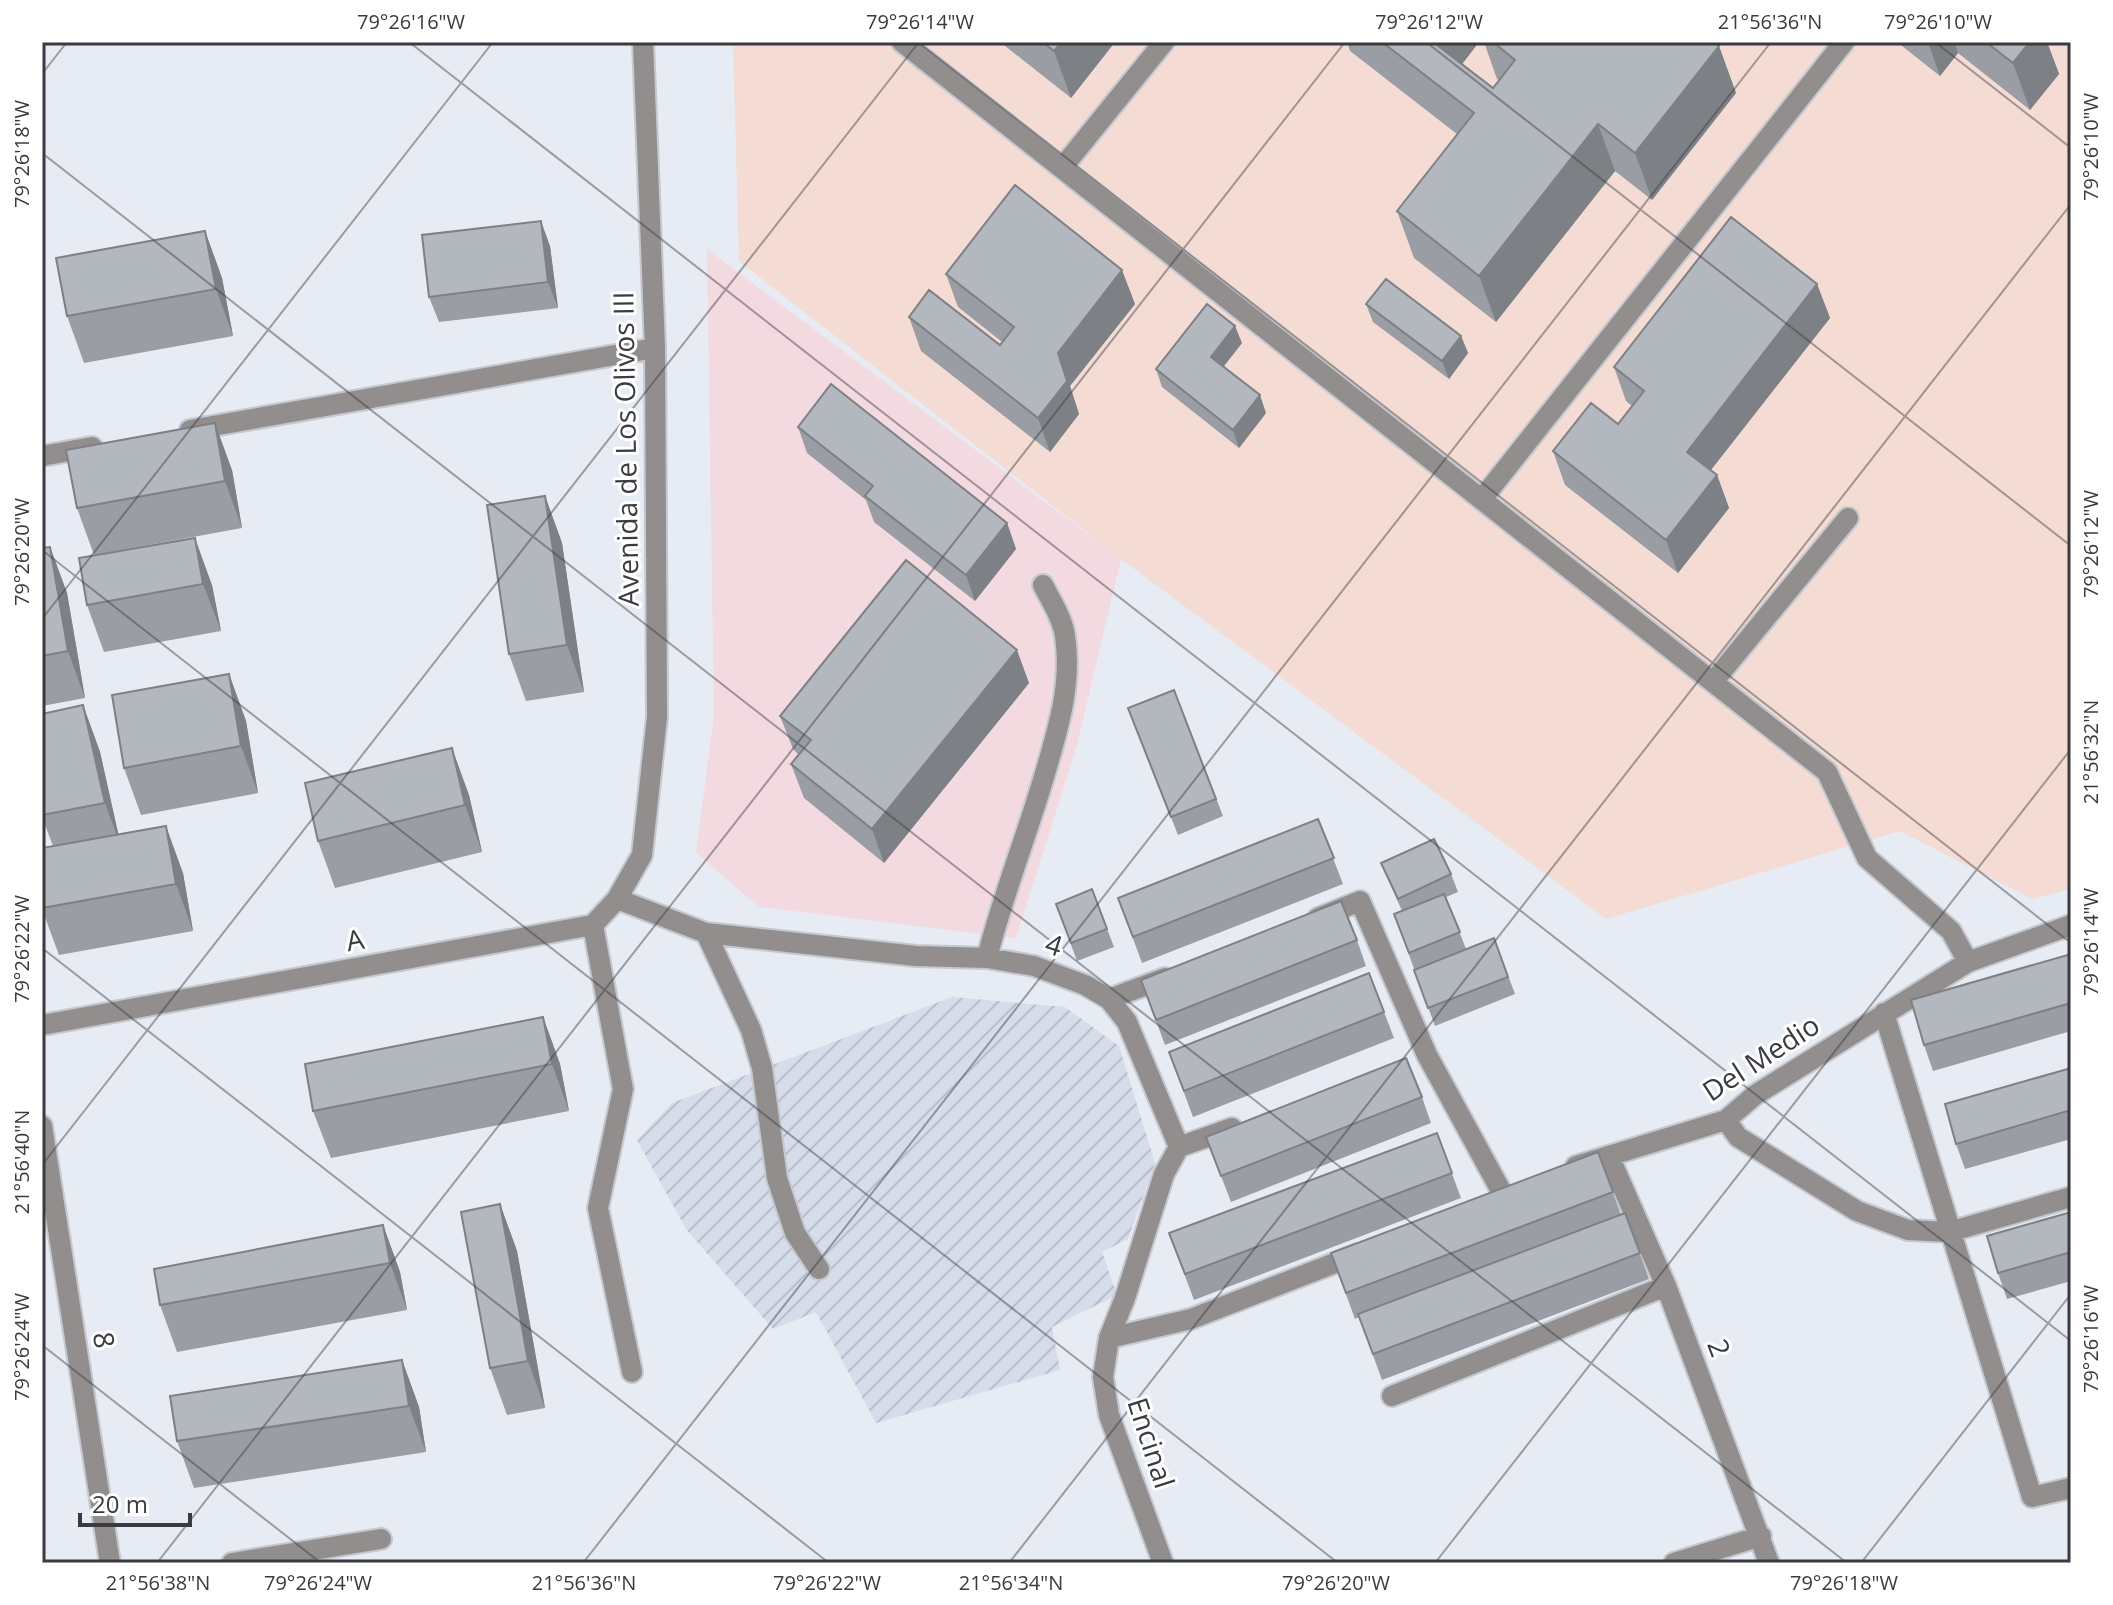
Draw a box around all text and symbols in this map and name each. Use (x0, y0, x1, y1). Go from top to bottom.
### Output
text: 79°26'16"W (357, 8, 466, 35)
text: 79°26'14"W (866, 8, 975, 35)
text: 79°26'12"W (1375, 8, 1484, 35)
text: 21°56'36"N (1718, 8, 1822, 35)
text: 79°26'10"W (1884, 8, 1993, 35)
text: 79°26'10"W (2077, 92, 2104, 201)
text: 79°26'18"W (8, 99, 35, 208)
street label: Avenida de Los Olivos III (603, 291, 647, 607)
text: 79°26'12"W (2077, 489, 2104, 598)
text: 79°26'20"W (8, 497, 35, 606)
text: 21°56'32"N (2077, 700, 2104, 804)
text: 79°26'14"W (2077, 887, 2104, 996)
text: 79°26'22"W (8, 894, 35, 1003)
street label: A (343, 919, 367, 959)
street label: 4 (1041, 924, 1068, 965)
street label: Del Medio (1695, 1005, 1826, 1109)
text: 21°56'40"N (8, 1110, 35, 1214)
text: 79°26'16"W (2077, 1284, 2104, 1393)
text: 79°26'24"W (8, 1292, 35, 1401)
street label: 8 (85, 1329, 125, 1351)
street label: 2 (1699, 1333, 1741, 1362)
street label: Encinal (1120, 1393, 1184, 1493)
scale bar (80, 1477, 190, 1527)
text: 20 m (92, 1487, 148, 1520)
text: 21°56'38"N (106, 1569, 210, 1596)
text: 79°26'24"W (264, 1569, 373, 1596)
text: 21°56'36"N (532, 1569, 636, 1596)
text: 79°26'22"W (773, 1569, 882, 1596)
text: 21°56'34"N (959, 1569, 1063, 1596)
text: 79°26'20"W (1282, 1569, 1391, 1596)
text: 79°26'18"W (1790, 1569, 1899, 1596)

